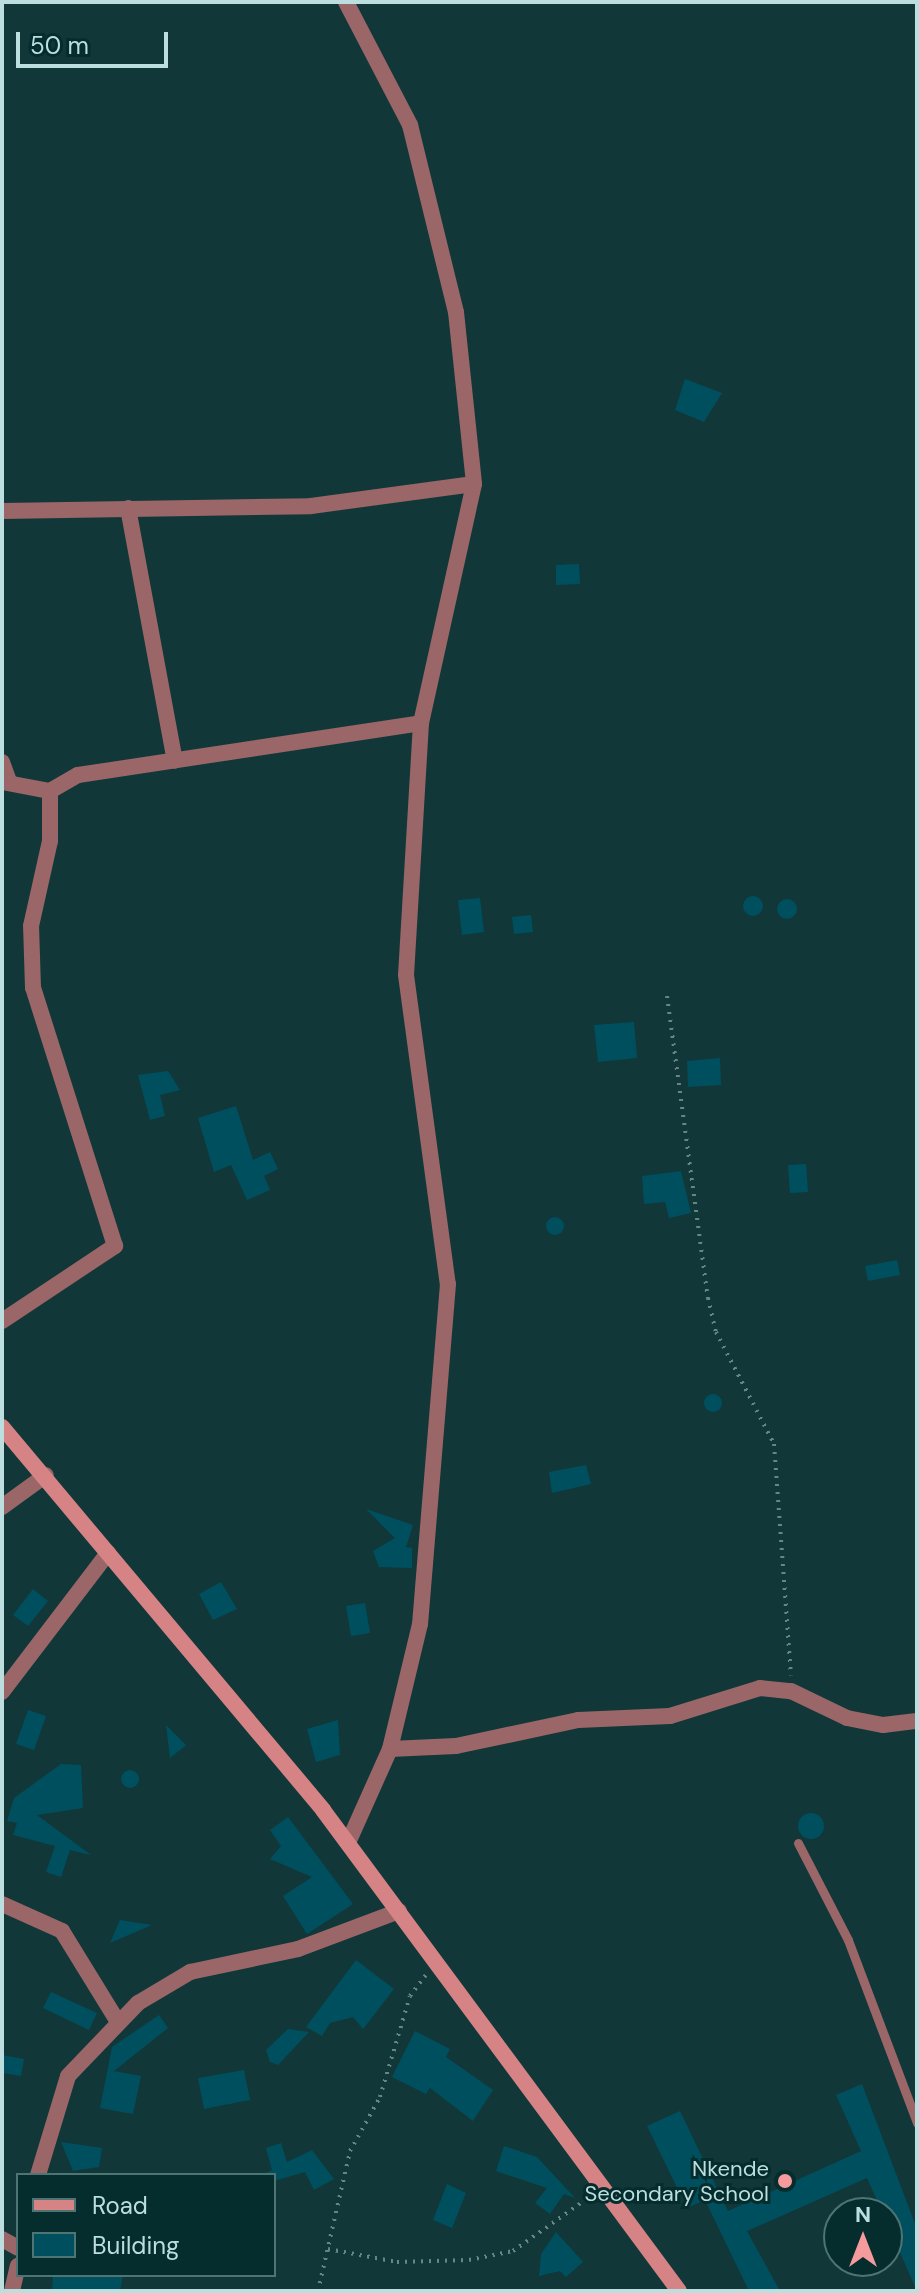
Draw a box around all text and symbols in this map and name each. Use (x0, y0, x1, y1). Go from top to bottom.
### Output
scale bar (20, 16, 172, 66)
text: 50 m (30, 30, 89, 61)
place label: Nkende Secondary School (585, 2155, 769, 2206)
marker: Nkende Secondary School (776, 2172, 794, 2190)
legend (16, 2173, 276, 2277)
text: Road (92, 2190, 148, 2221)
north arrow (823, 2197, 903, 2277)
text: N (855, 2200, 871, 2229)
text: Building (92, 2230, 179, 2261)

